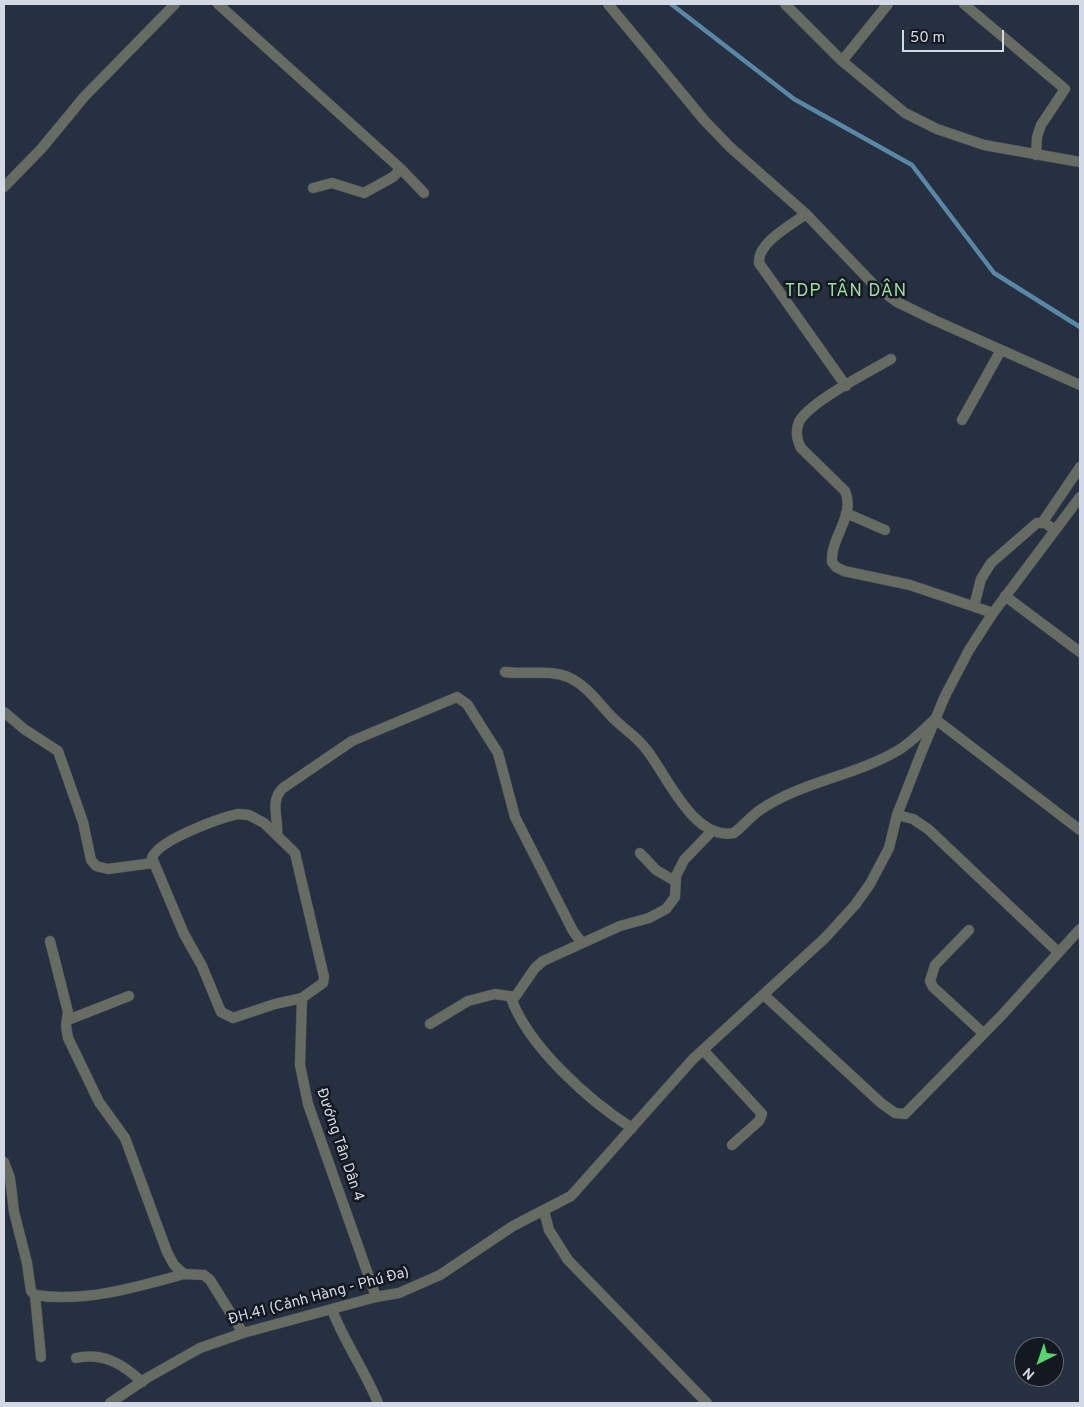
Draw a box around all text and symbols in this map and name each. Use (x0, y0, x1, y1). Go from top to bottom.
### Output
scale bar (904, 20, 1006, 52)
text: 50 m (910, 29, 945, 48)
district label: TDP TÂN DÂN (783, 281, 909, 303)
street label: Đướng Tân Dân 4 (311, 1086, 367, 1204)
street label: ĐH.41 (Cảnh Hàng - Phú Đa) (227, 1264, 411, 1330)
north arrow (1014, 1337, 1064, 1387)
text: N (1020, 1363, 1039, 1383)

